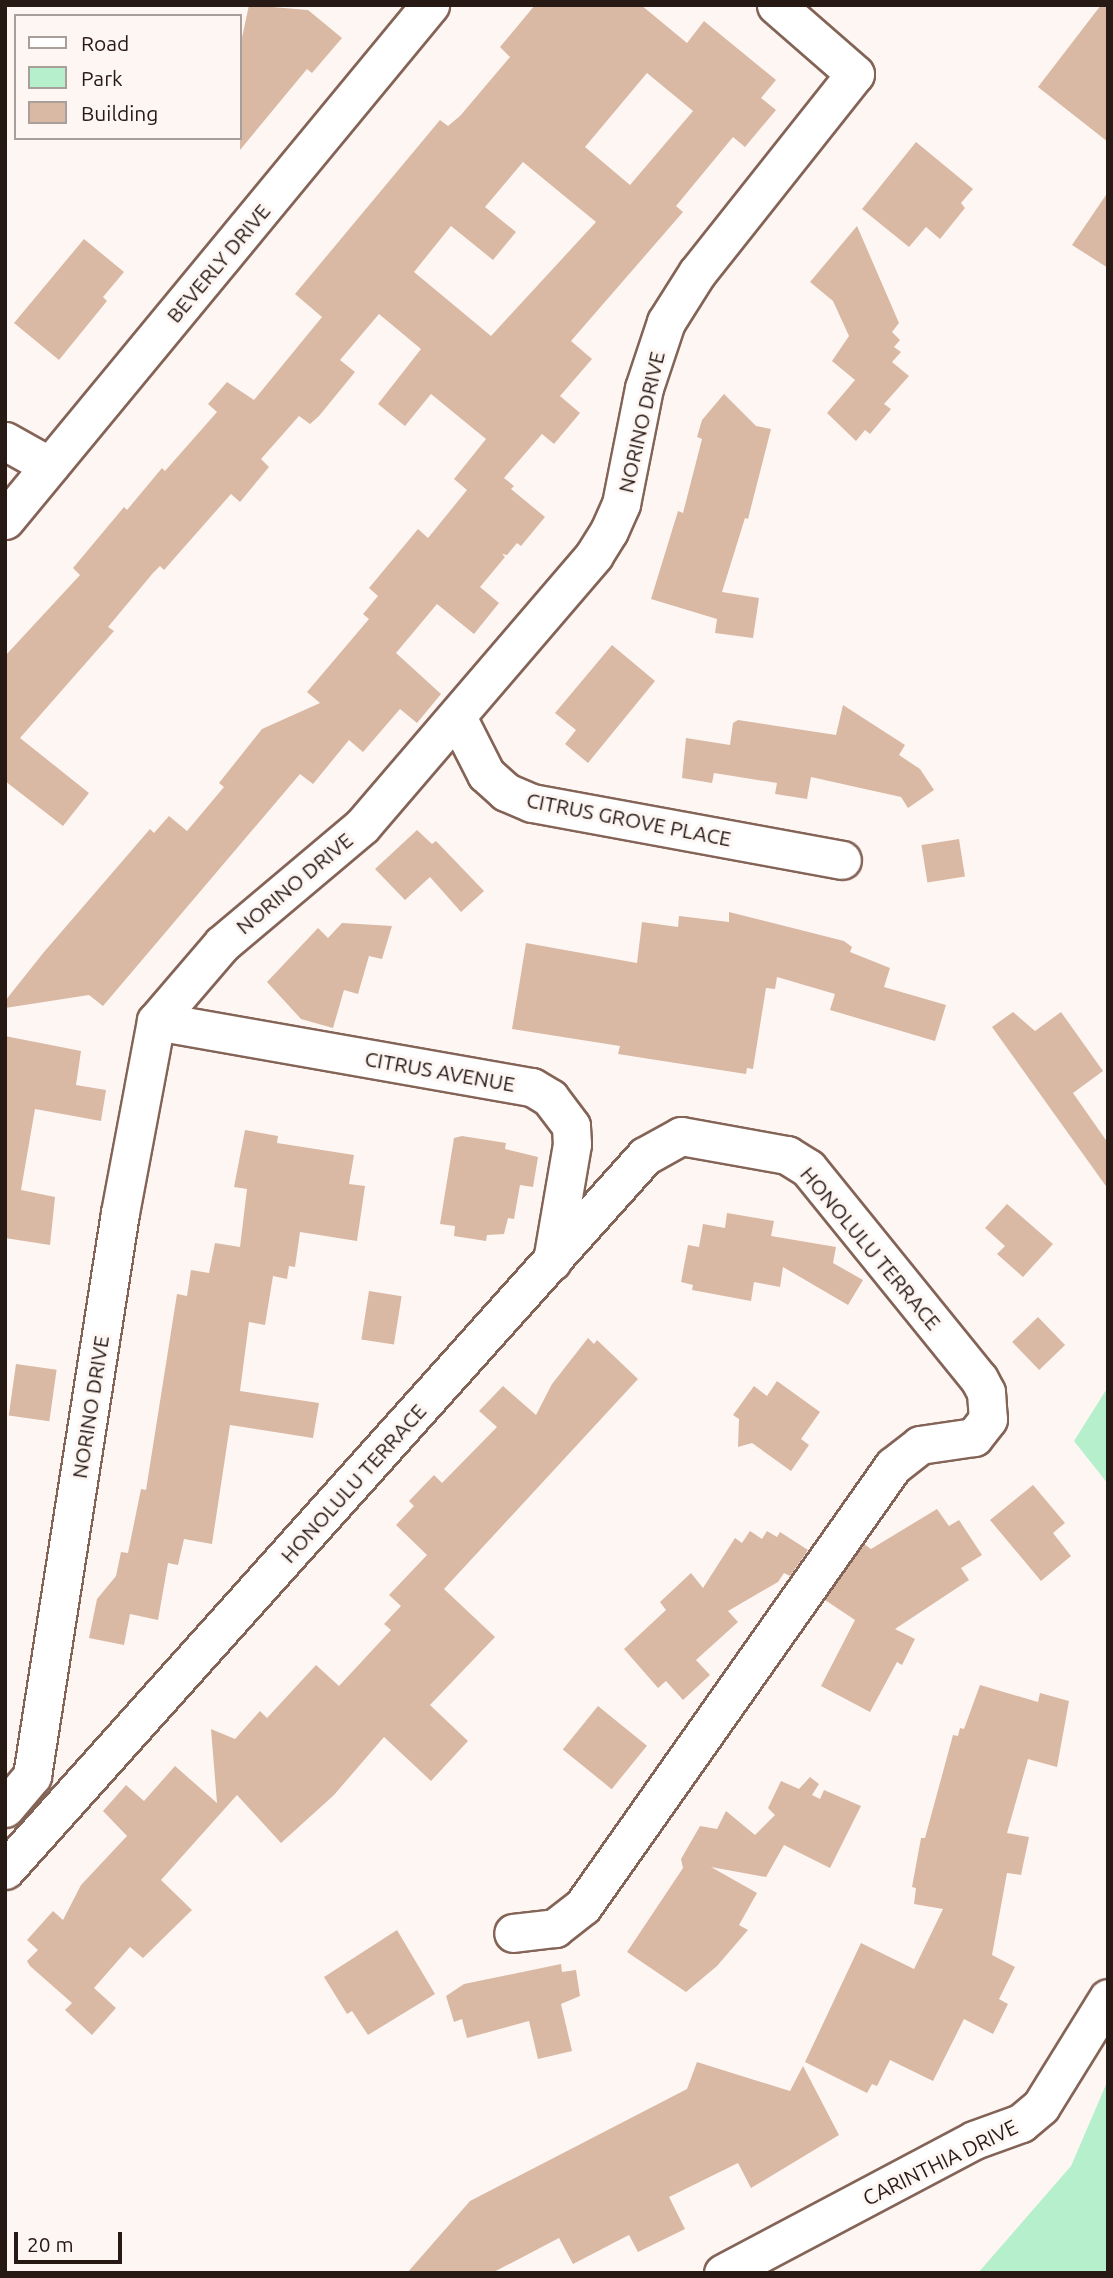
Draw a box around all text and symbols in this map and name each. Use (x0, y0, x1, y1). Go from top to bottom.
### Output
legend (14, 14, 242, 140)
text: Road (81, 31, 129, 55)
text: Park (81, 66, 123, 90)
text: Building (81, 101, 158, 125)
street label: BEVERLY DRIVE (161, 198, 275, 328)
street label: NORINO DRIVE (612, 349, 670, 495)
street label: CITRUS GROVE PLACE (524, 787, 734, 851)
street label: NORINO DRIVE (231, 827, 357, 939)
street label: CITRUS AVENUE (363, 1045, 517, 1097)
street label: HONOLULU TERRACE (795, 1161, 947, 1335)
street label: NORINO DRIVE (66, 1334, 114, 1480)
street label: HONOLULU TERRACE (275, 1398, 431, 1568)
street label: CARINTHIA DRIVE (859, 2114, 1021, 2210)
scale bar (18, 2218, 126, 2262)
text: 20 m (27, 2232, 74, 2256)

